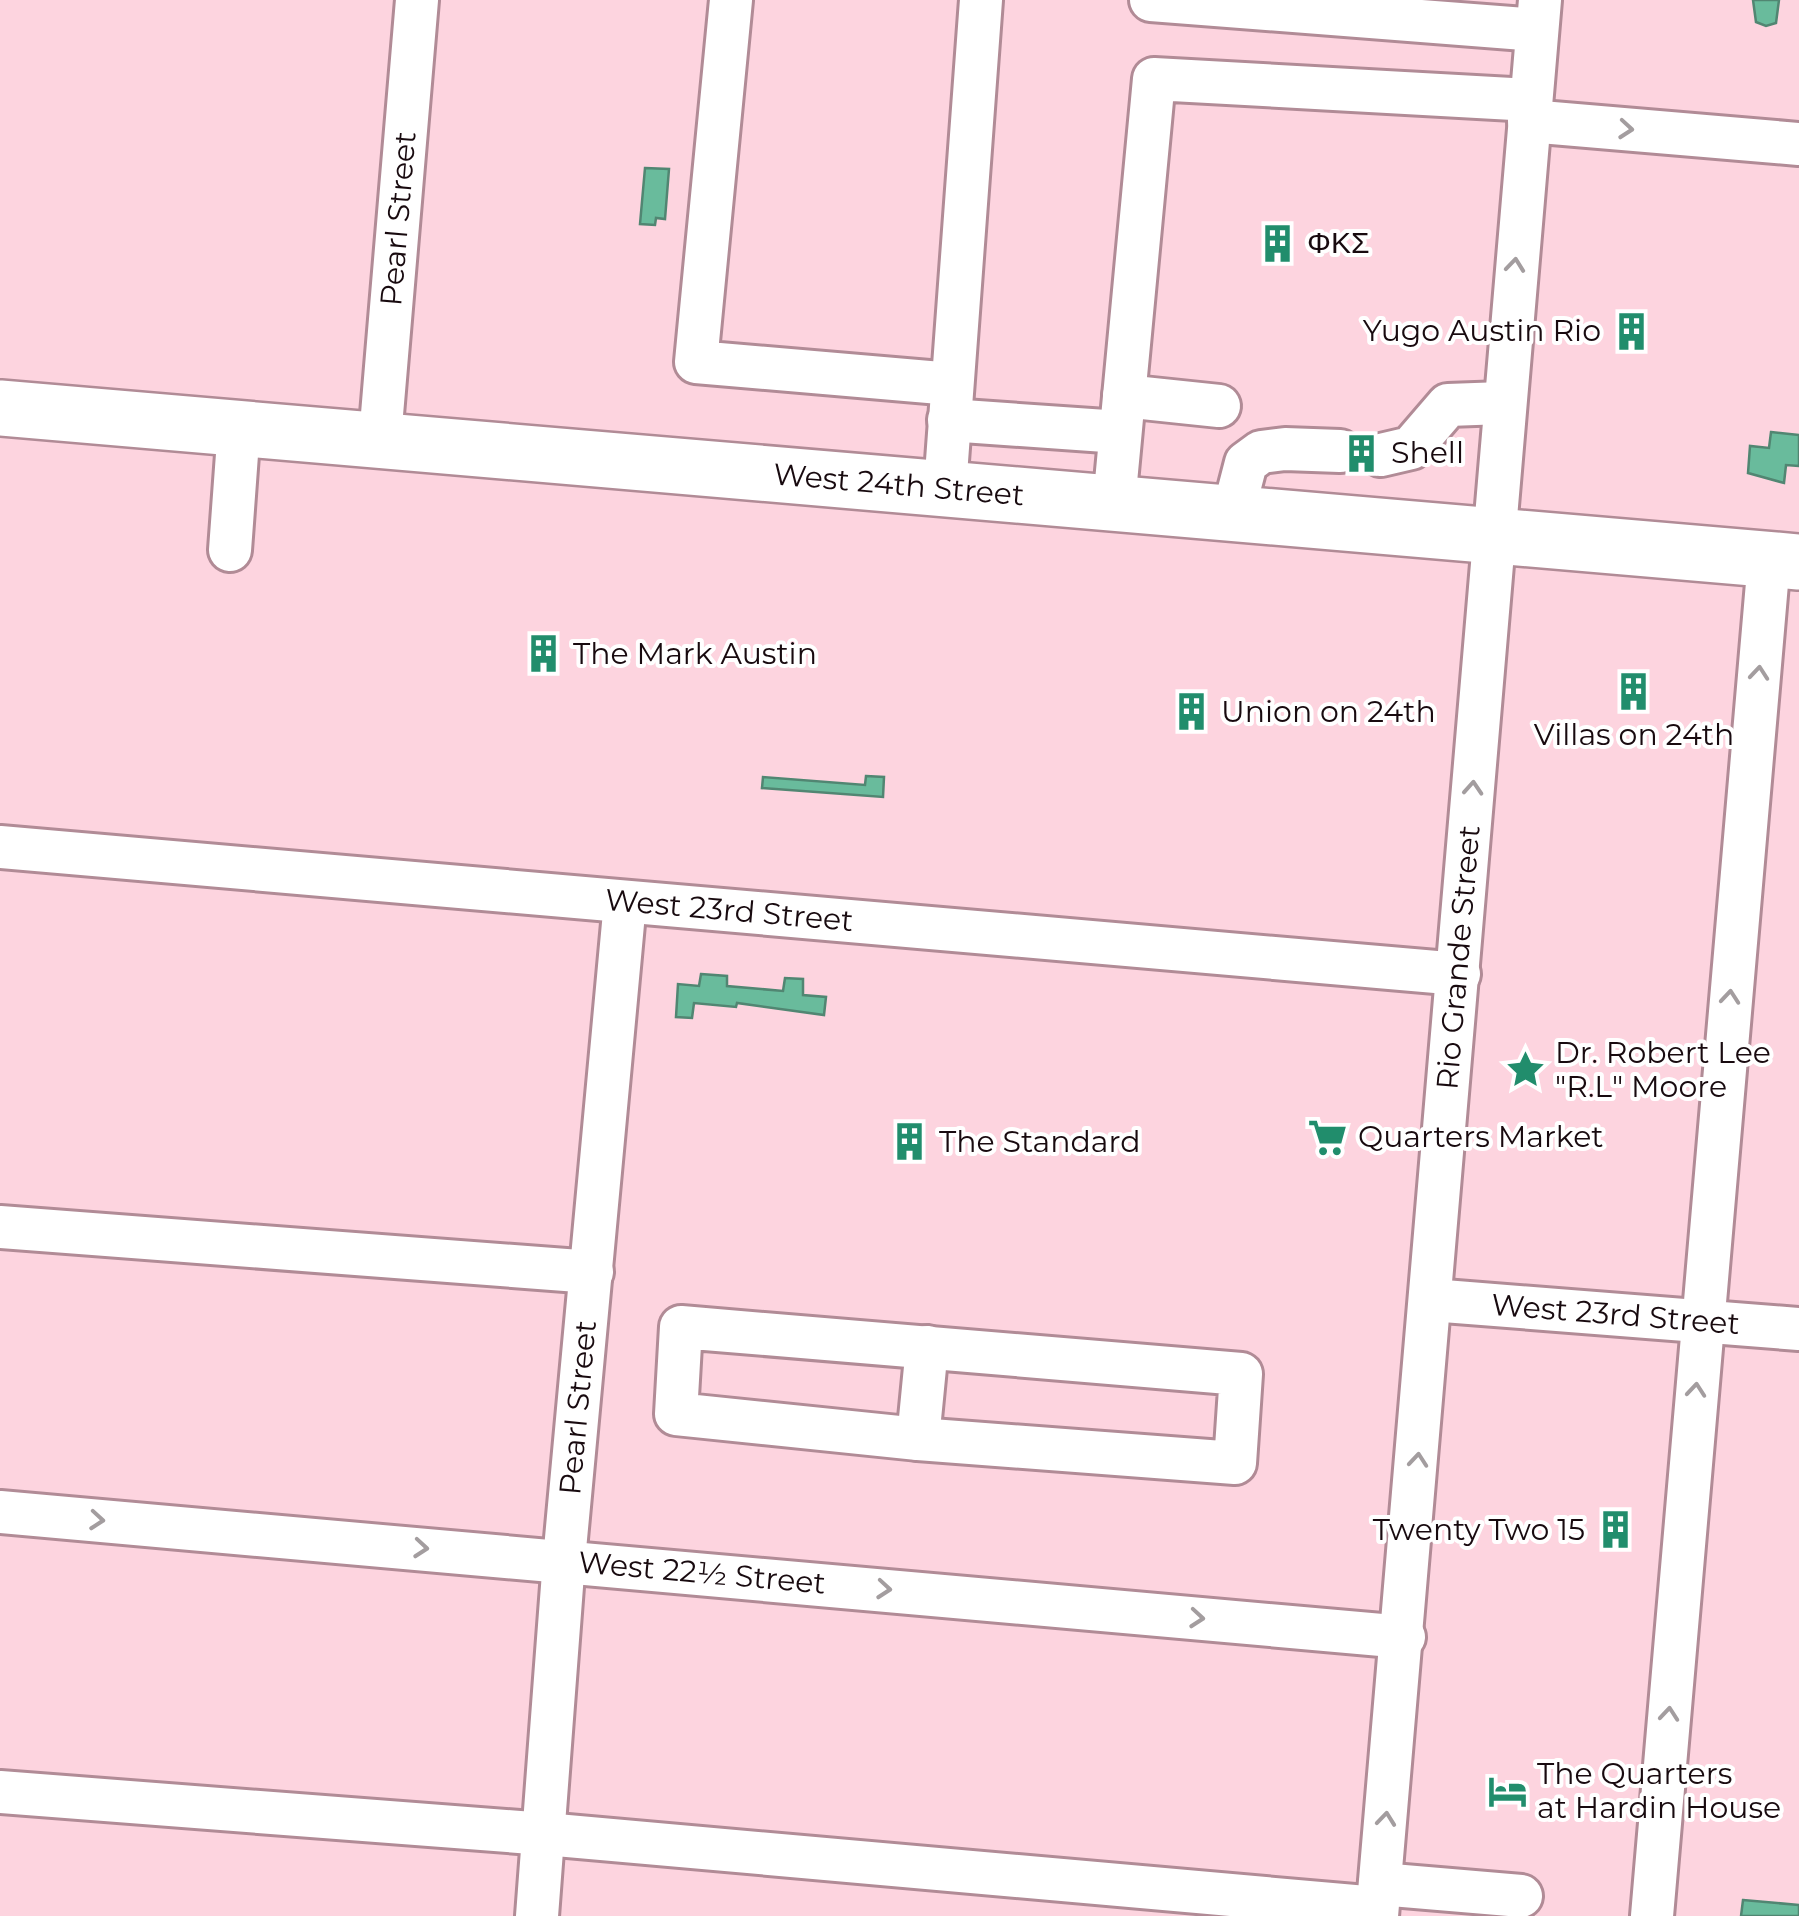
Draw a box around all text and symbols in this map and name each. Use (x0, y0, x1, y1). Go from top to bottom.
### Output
one-way arrow (1619, 117, 1635, 139)
street label: Pearl Street (372, 130, 424, 308)
building icon: ΦΚΣ (1256, 222, 1298, 264)
place label: ΦΚΣ (1307, 224, 1370, 261)
one-way arrow (1504, 256, 1525, 272)
building icon: Yugo Austin Rio (1610, 310, 1652, 352)
place label: Yugo Austin Rio (1363, 312, 1601, 349)
building icon: Shell (1340, 432, 1382, 474)
place label: Shell (1391, 434, 1464, 471)
street label: West 24th Street (772, 455, 1026, 514)
building icon: The Mark Austin (522, 633, 564, 675)
place label: The Mark Austin (573, 635, 817, 672)
one-way arrow (1747, 665, 1769, 681)
building icon: Villas on 24th (1613, 670, 1655, 712)
building icon: Union on 24th (1170, 691, 1212, 733)
place label: Union on 24th (1221, 693, 1436, 730)
place label: Villas on 24th (1534, 716, 1734, 753)
one-way arrow (1462, 779, 1483, 795)
street label: Rio Grande Street (1428, 824, 1488, 1091)
street label: West 23rd Street (604, 881, 855, 939)
one-way arrow (1719, 988, 1741, 1004)
place label: Dr. Robert Lee "R.L" Moore (1555, 1034, 1771, 1105)
place icon: Dr. Robert Lee "R.L" Moore (1504, 1049, 1546, 1091)
supermarket icon: Quarters Market (1307, 1116, 1349, 1158)
place label: Quarters Market (1358, 1118, 1603, 1155)
building icon: The Standard (888, 1121, 930, 1163)
place label: The Standard (939, 1123, 1141, 1160)
street label: West 23rd Street (1490, 1286, 1741, 1342)
street label: Pearl Street (551, 1319, 604, 1496)
one-way arrow (1684, 1382, 1706, 1398)
one-way arrow (1407, 1452, 1428, 1468)
one-way arrow (90, 1509, 106, 1531)
building icon: Twenty Two 15 (1594, 1509, 1636, 1551)
place label: Twenty Two 15 (1373, 1511, 1585, 1548)
one-way arrow (413, 1537, 429, 1559)
street label: West 22½ Street (577, 1543, 827, 1602)
one-way arrow (877, 1578, 893, 1600)
one-way arrow (1189, 1607, 1205, 1629)
one-way arrow (1658, 1706, 1679, 1722)
place label: The Quarters at Hardin House (1537, 1755, 1781, 1826)
hotel icon: The Quarters at Hardin House (1486, 1770, 1528, 1812)
one-way arrow (1375, 1811, 1396, 1827)

